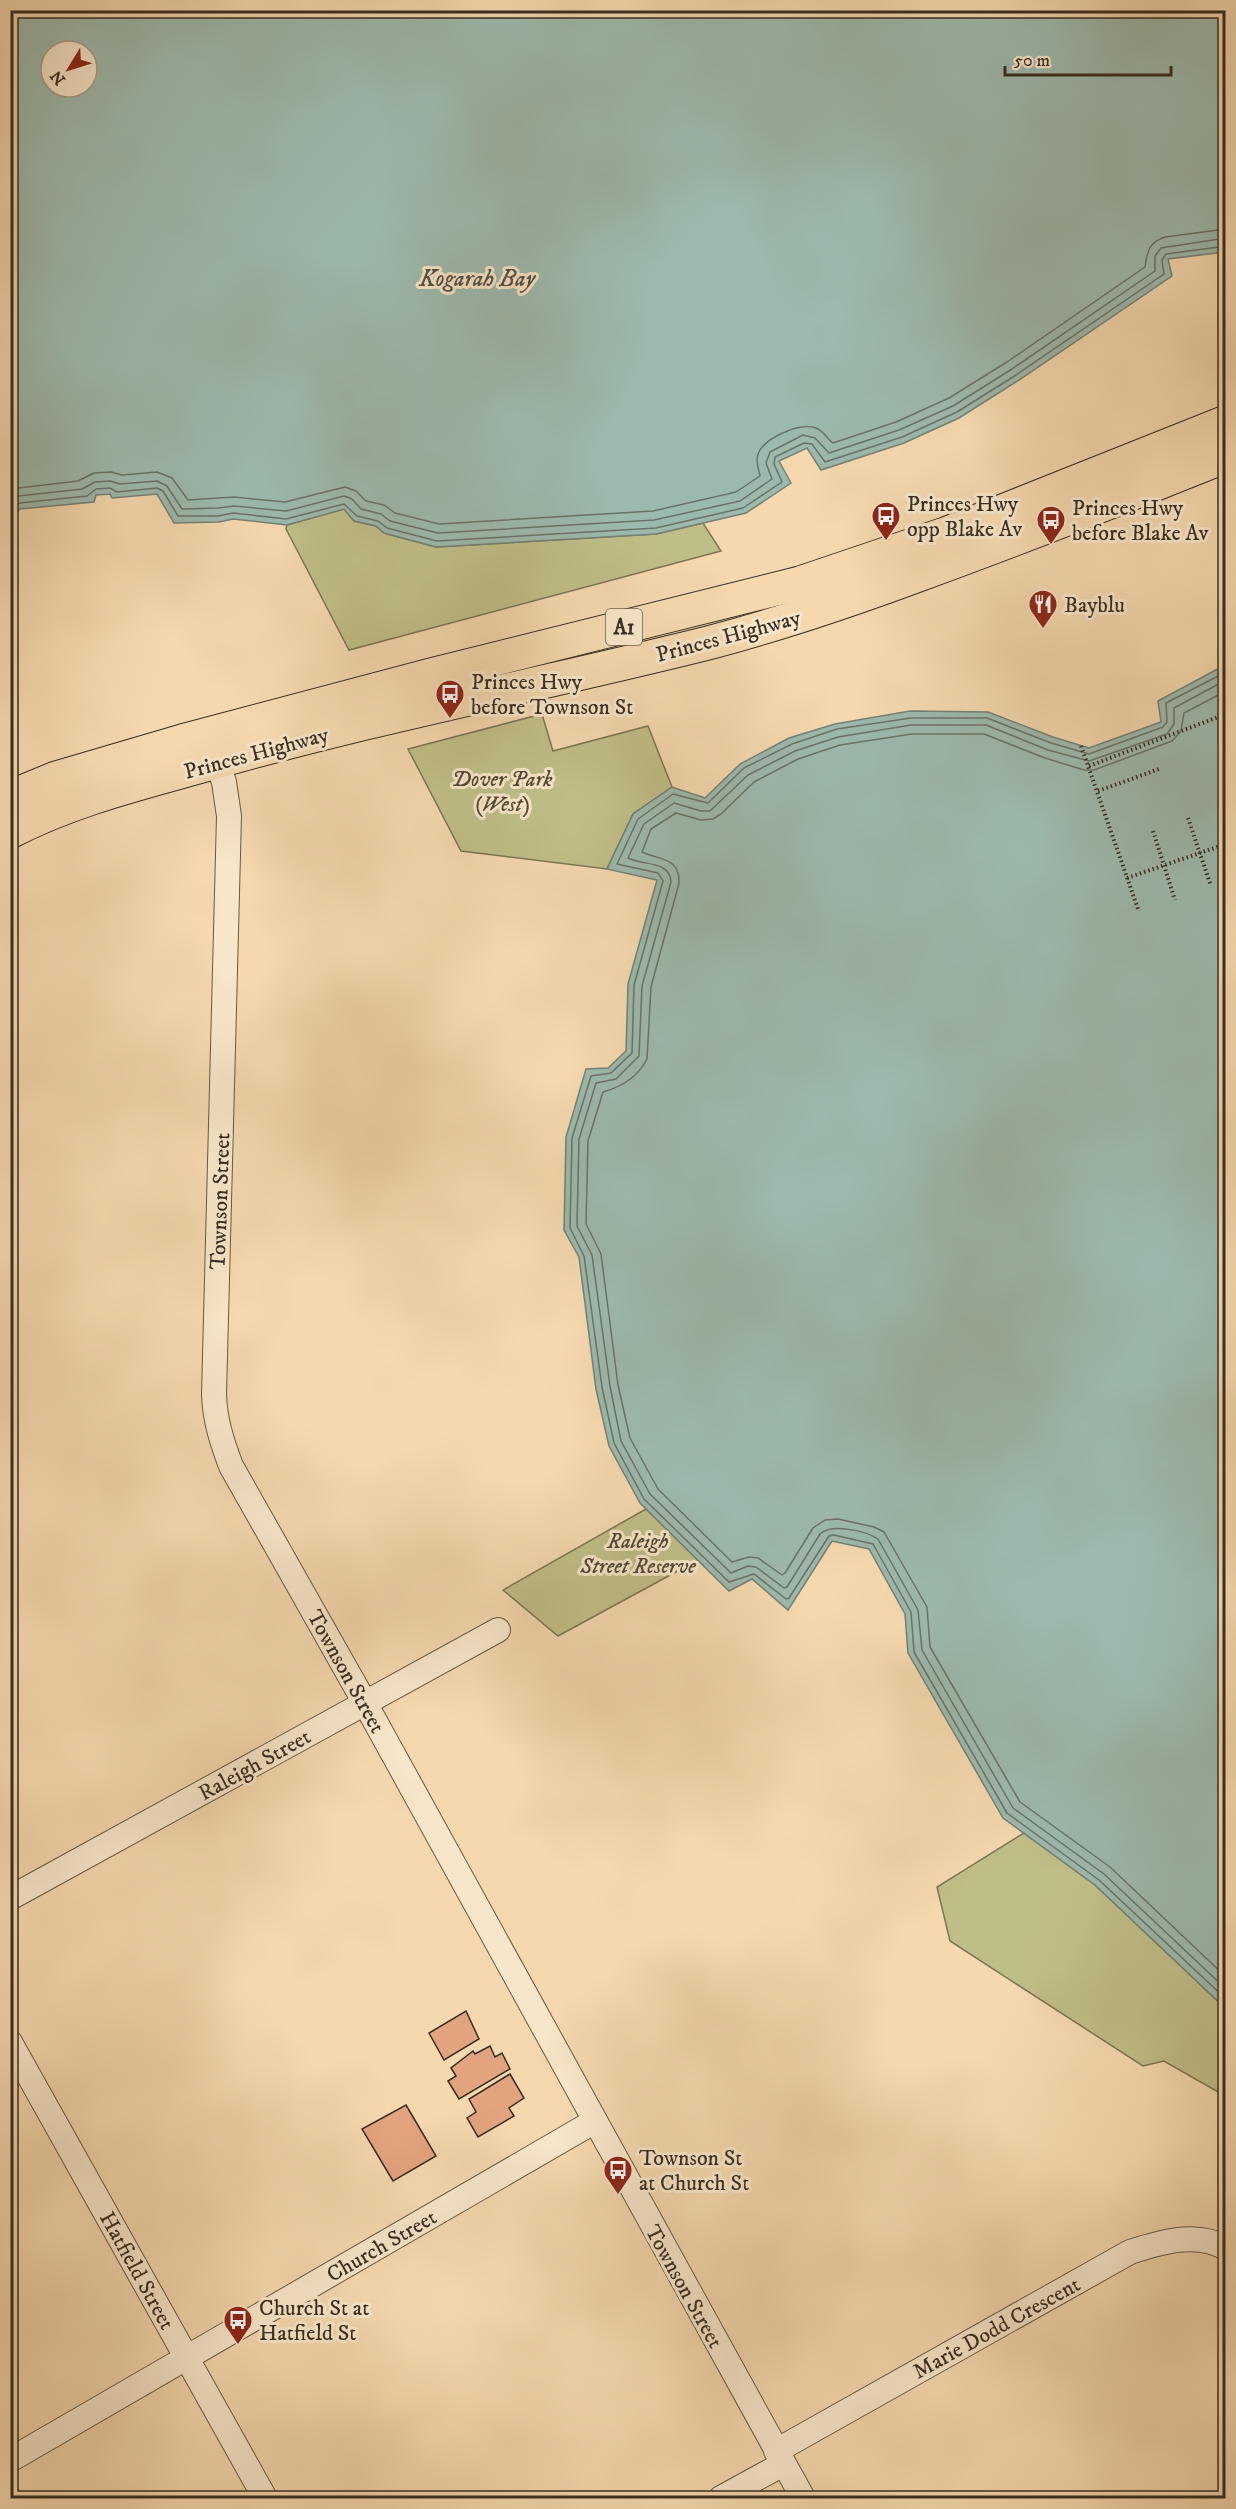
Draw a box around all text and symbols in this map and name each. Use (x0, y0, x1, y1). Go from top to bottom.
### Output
north arrow (39, 39, 99, 99)
scale bar (1005, 39, 1172, 77)
text: 50 m (1014, 50, 1050, 72)
text: N (46, 66, 70, 89)
water label: Kogarah Bay (418, 264, 536, 294)
place label: Princes Hwy opp Blake Av (907, 491, 1022, 543)
place label: Princes Hwy before Blake Av (1072, 495, 1209, 547)
bus stop icon: Princes Hwy opp Blake Av (870, 500, 902, 542)
bus stop icon: Princes Hwy before Blake Av (1035, 504, 1067, 546)
restaurant icon: Bayblu (1027, 588, 1059, 630)
place label: Bayblu (1064, 592, 1125, 619)
street label: Princes Highway (653, 604, 804, 669)
road number: A1 (606, 609, 642, 645)
place label: Princes Hwy before Townson St (471, 669, 633, 721)
bus stop icon: Princes Hwy before Townson St (434, 678, 466, 720)
street label: Princes Highway (181, 721, 332, 786)
park label: Dover Park (West) (452, 766, 553, 818)
street label: Townson Street (205, 1132, 236, 1270)
park label: Raleigh Street Reserve (579, 1528, 696, 1580)
street label: Townson Street (301, 1605, 391, 1738)
street label: Raleigh Street (194, 1723, 316, 1807)
place label: Townson St at Church St (639, 2145, 749, 2197)
bus stop icon: Townson St at Church St (602, 2154, 634, 2196)
street label: Church Street (322, 2204, 442, 2289)
street label: Hatfield Street (93, 2207, 180, 2334)
street label: Townson Street (639, 2220, 729, 2353)
street label: Marie Dodd Crescent (908, 2271, 1085, 2385)
place label: Church St at Hatfield St (259, 2295, 369, 2347)
bus stop icon: Church St at Hatfield St (222, 2304, 254, 2346)

